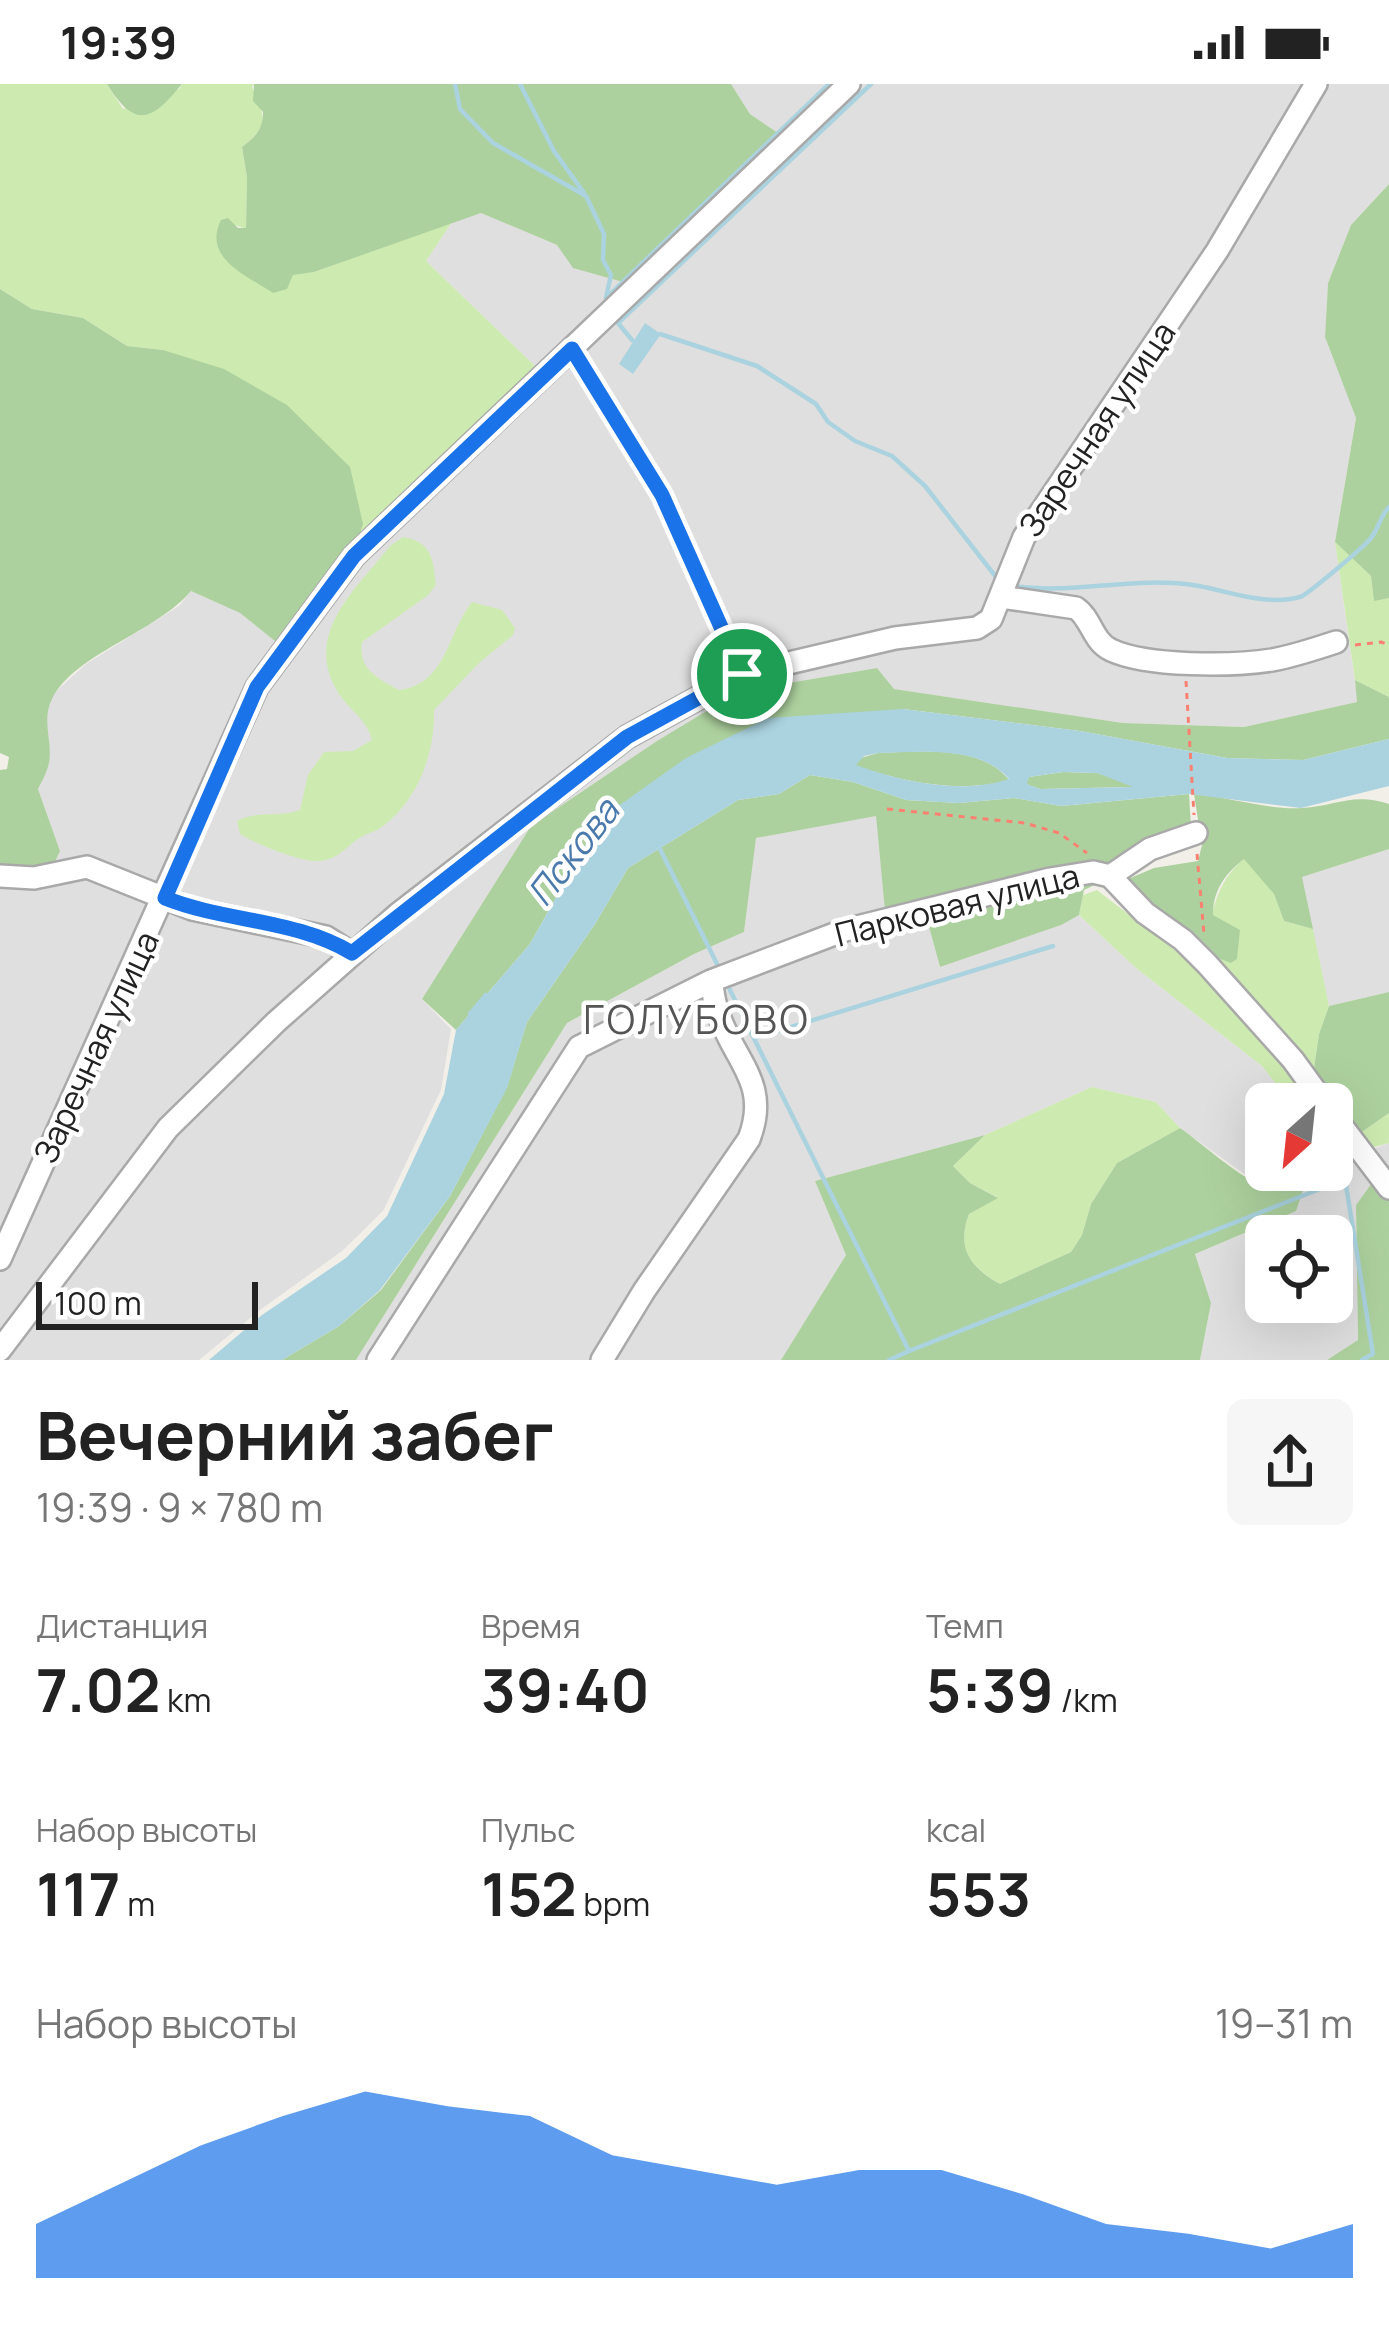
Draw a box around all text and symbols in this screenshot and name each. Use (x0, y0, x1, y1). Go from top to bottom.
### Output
text: 19:39 (60, 11, 177, 73)
street label: Заречная улица (1008, 312, 1185, 545)
pin (691, 623, 793, 725)
icon: arrive (709, 641, 775, 707)
water label: Пскова (515, 787, 631, 915)
street label: Парковая улица (830, 852, 1084, 957)
street label: Заречная улица (22, 924, 169, 1170)
district label: ГОЛУБОВО (583, 992, 811, 1046)
north arrow (1245, 1083, 1353, 1191)
map controls (1245, 1083, 1353, 1323)
button: locate (1245, 1215, 1353, 1323)
scale bar (36, 1276, 258, 1329)
text: 100 m (54, 1280, 142, 1325)
text: Вечерний забег (36, 1390, 554, 1480)
button: share (1227, 1399, 1353, 1525)
text: 19:39 · 9 × 780 m (36, 1480, 323, 1534)
text: Дистанция (36, 1603, 208, 1648)
text: Время (481, 1603, 581, 1648)
text: Темп (926, 1603, 1004, 1648)
text: 7.02 (36, 1648, 160, 1730)
text: 39:40 (481, 1648, 650, 1730)
text: 5:39 (926, 1648, 1054, 1730)
text: km (160, 1677, 211, 1722)
text: /km (1054, 1677, 1118, 1722)
text: Набор высоты (36, 1807, 257, 1852)
text: Пульс (481, 1807, 575, 1852)
text: kcal (926, 1807, 986, 1852)
text: 117 (36, 1852, 121, 1934)
text: 152 (481, 1852, 577, 1934)
text: 553 (926, 1852, 1031, 1934)
text: m (121, 1881, 155, 1926)
text: bpm (577, 1881, 650, 1926)
text: Набор высоты (36, 1996, 298, 2050)
text: 19–31 m (1215, 1996, 1353, 2050)

